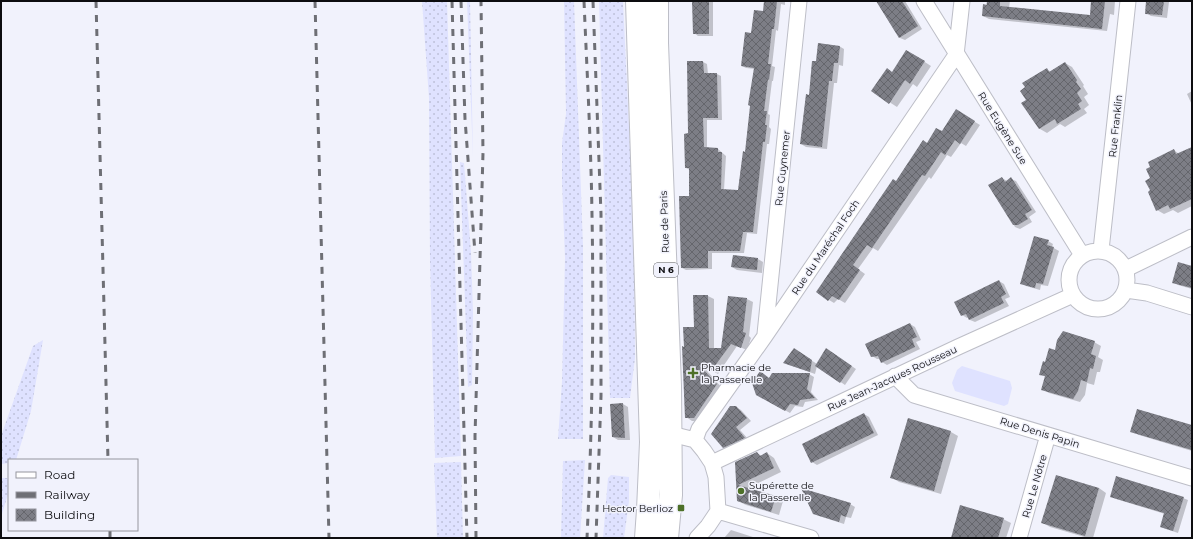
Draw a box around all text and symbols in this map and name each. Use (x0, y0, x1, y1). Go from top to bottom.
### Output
street label: Rue Eugène Sue (975, 90, 1030, 167)
street label: Rue Franklin (1106, 94, 1125, 158)
street label: Rue Guynemer (772, 130, 793, 206)
street label: Rue de Paris (657, 190, 672, 253)
street label: Rue du Maréchal Foch (789, 197, 862, 297)
road number: N 6 (654, 263, 678, 277)
street label: Rue Jean-Jacques Rousseau (825, 343, 959, 414)
place label: Pharmacie de la Passerelle (701, 361, 771, 386)
marker: Pharmacie de la Passerelle (688, 368, 698, 378)
street label: Rue Denis Papin (998, 414, 1081, 451)
street label: Rue Le Nôtre (1019, 453, 1050, 519)
legend (8, 459, 138, 531)
text: Road (44, 467, 75, 482)
place label: Supérette de la Passerelle (749, 479, 814, 504)
marker: Supérette de la Passerelle (736, 486, 746, 496)
text: Railway (44, 487, 90, 502)
place label: Hector Berlioz (602, 502, 673, 515)
marker: Hector Berlioz (676, 503, 686, 513)
text: Building (44, 507, 95, 522)

